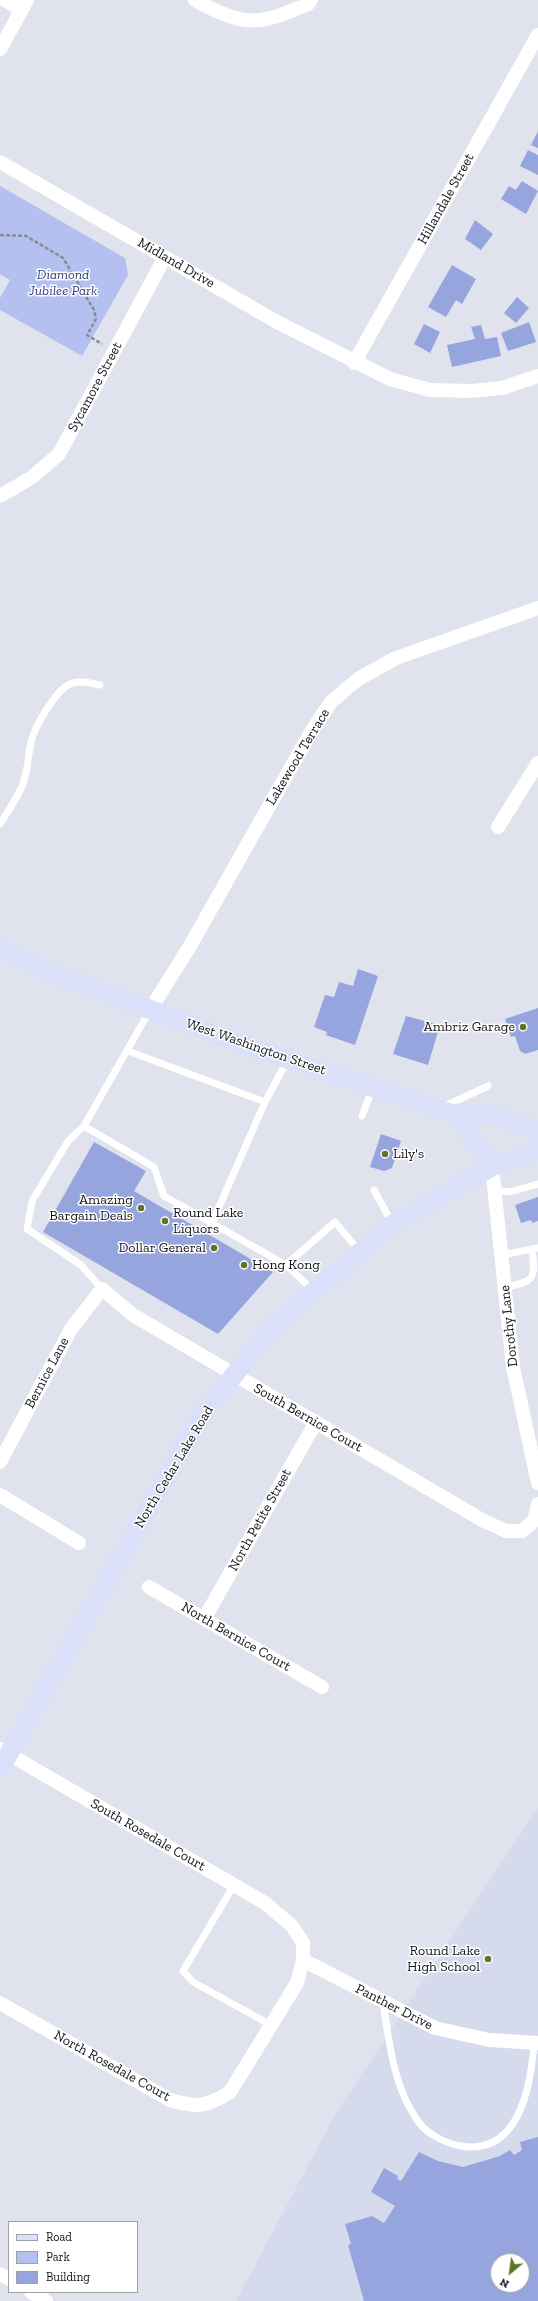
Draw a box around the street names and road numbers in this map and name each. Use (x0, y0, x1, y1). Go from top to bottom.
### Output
street label: Hillandale Street (414, 151, 478, 247)
street label: Midland Drive (134, 234, 218, 292)
street label: Sycamore Street (64, 339, 126, 435)
street label: Lakewood Terrace (263, 706, 333, 808)
street label: West Washington Street (184, 1015, 328, 1079)
street label: Dorothy Lane (496, 1284, 522, 1368)
street label: Bernice Lane (21, 1335, 73, 1411)
street label: South Bernice Court (251, 1380, 365, 1456)
street label: North Cedar Lake Road (131, 1403, 217, 1531)
street label: North Petite Street (225, 1466, 295, 1574)
street label: North Bernice Court (178, 1599, 294, 1675)
street label: South Rosedale Court (87, 1795, 209, 1875)
street label: Panther Drive (353, 1980, 435, 2034)
street label: North Rosedale Court (51, 2027, 173, 2105)

